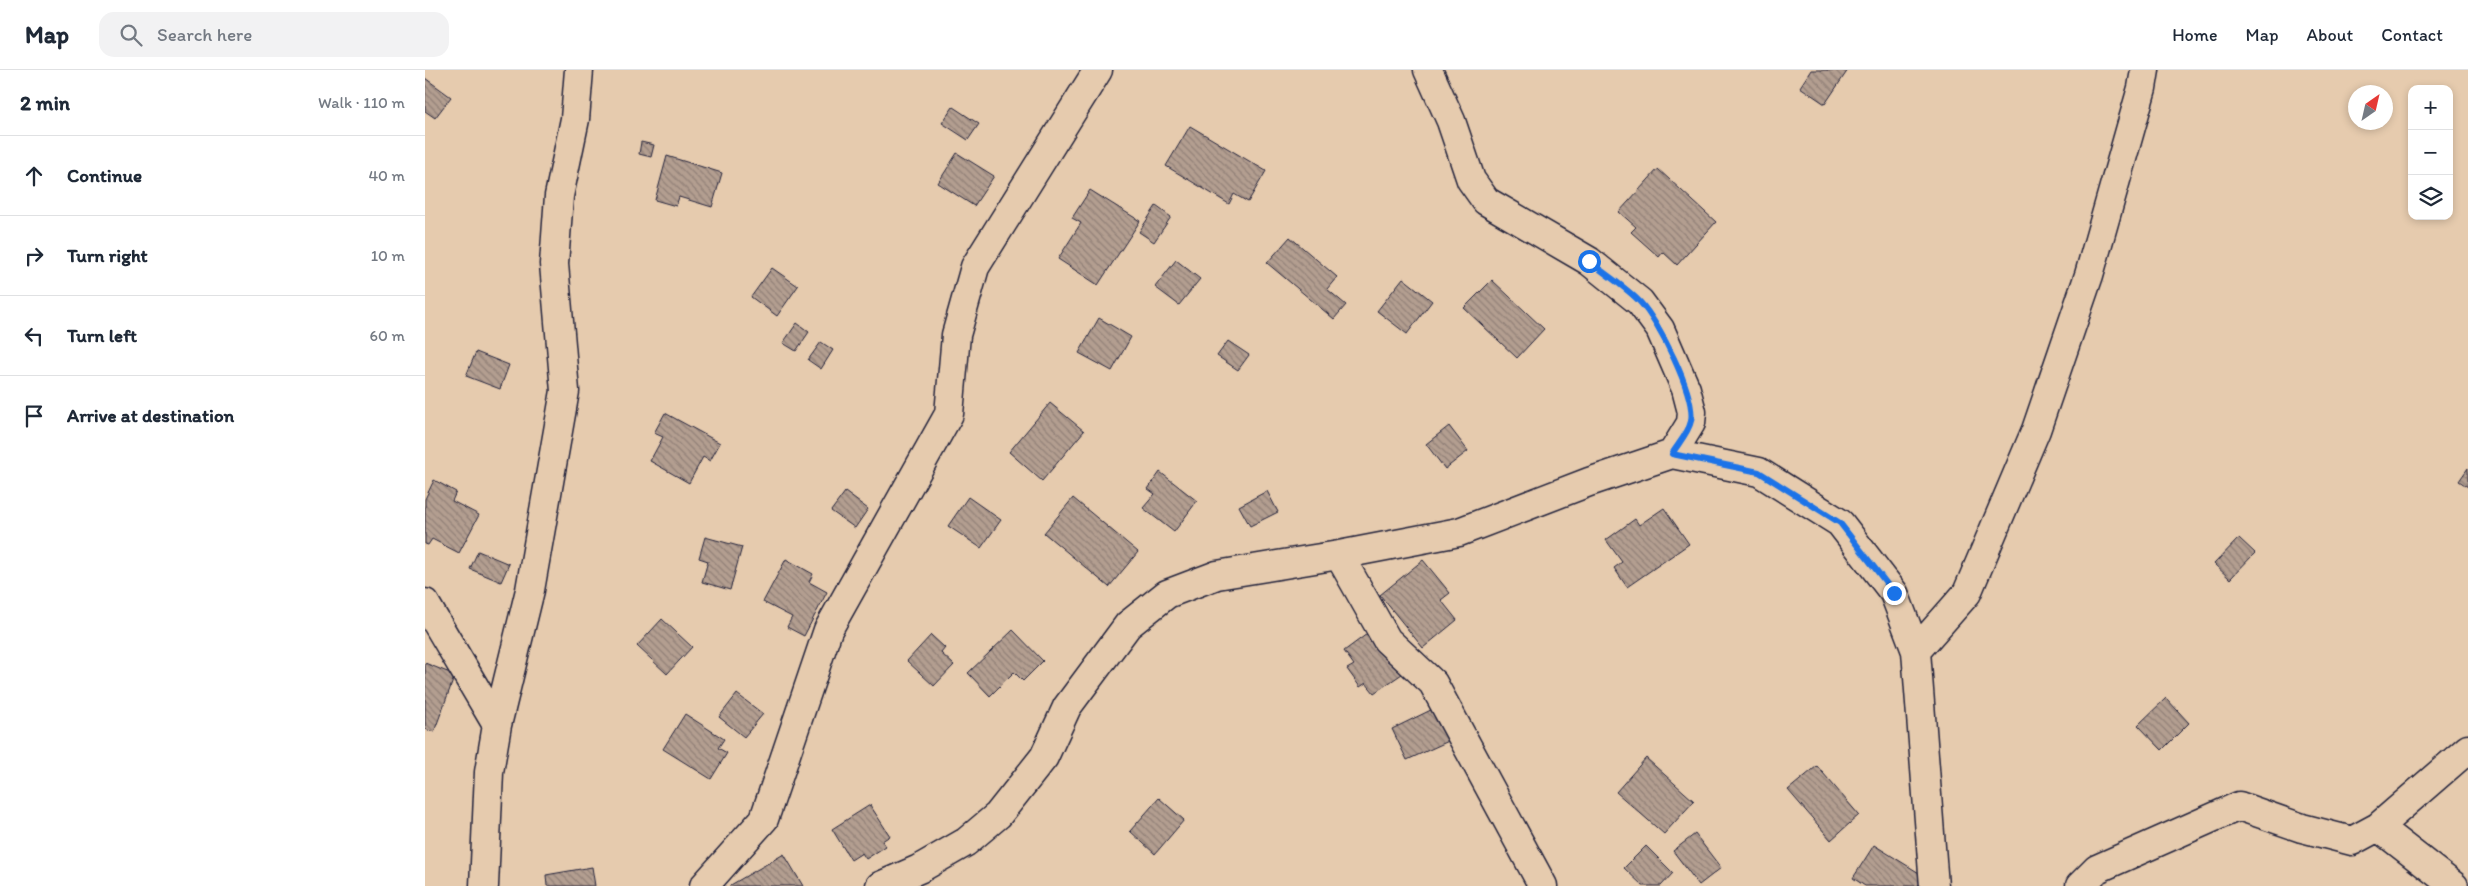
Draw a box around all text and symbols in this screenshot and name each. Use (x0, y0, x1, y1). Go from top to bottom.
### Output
search box (99, 12, 449, 57)
text: Map (25, 20, 69, 49)
icon: search (117, 21, 145, 49)
text: Search here (157, 23, 252, 46)
text: Home (2172, 24, 2218, 46)
text: Map (2246, 24, 2279, 46)
text: About (2307, 24, 2353, 46)
text: Contact (2381, 24, 2443, 46)
north arrow (2348, 85, 2393, 130)
map controls (2408, 85, 2453, 220)
button: + (2408, 85, 2453, 130)
text: 2 min (20, 90, 70, 115)
text: Walk · 110 m (318, 93, 405, 112)
button: − (2408, 130, 2453, 175)
icon: ahead (20, 162, 48, 190)
text: Continue (67, 164, 142, 187)
text: 40 m (368, 166, 405, 185)
button: layers (2408, 175, 2453, 220)
icon: right (20, 242, 48, 270)
text: Turn right (67, 244, 148, 267)
text: 10 m (371, 246, 405, 265)
route start (1578, 250, 1601, 273)
icon: left (20, 322, 48, 350)
text: Turn left (67, 324, 137, 347)
text: 60 m (370, 326, 405, 345)
icon: arrive (20, 402, 48, 430)
text: Arrive at destination (67, 404, 234, 427)
route end (1883, 582, 1906, 605)

